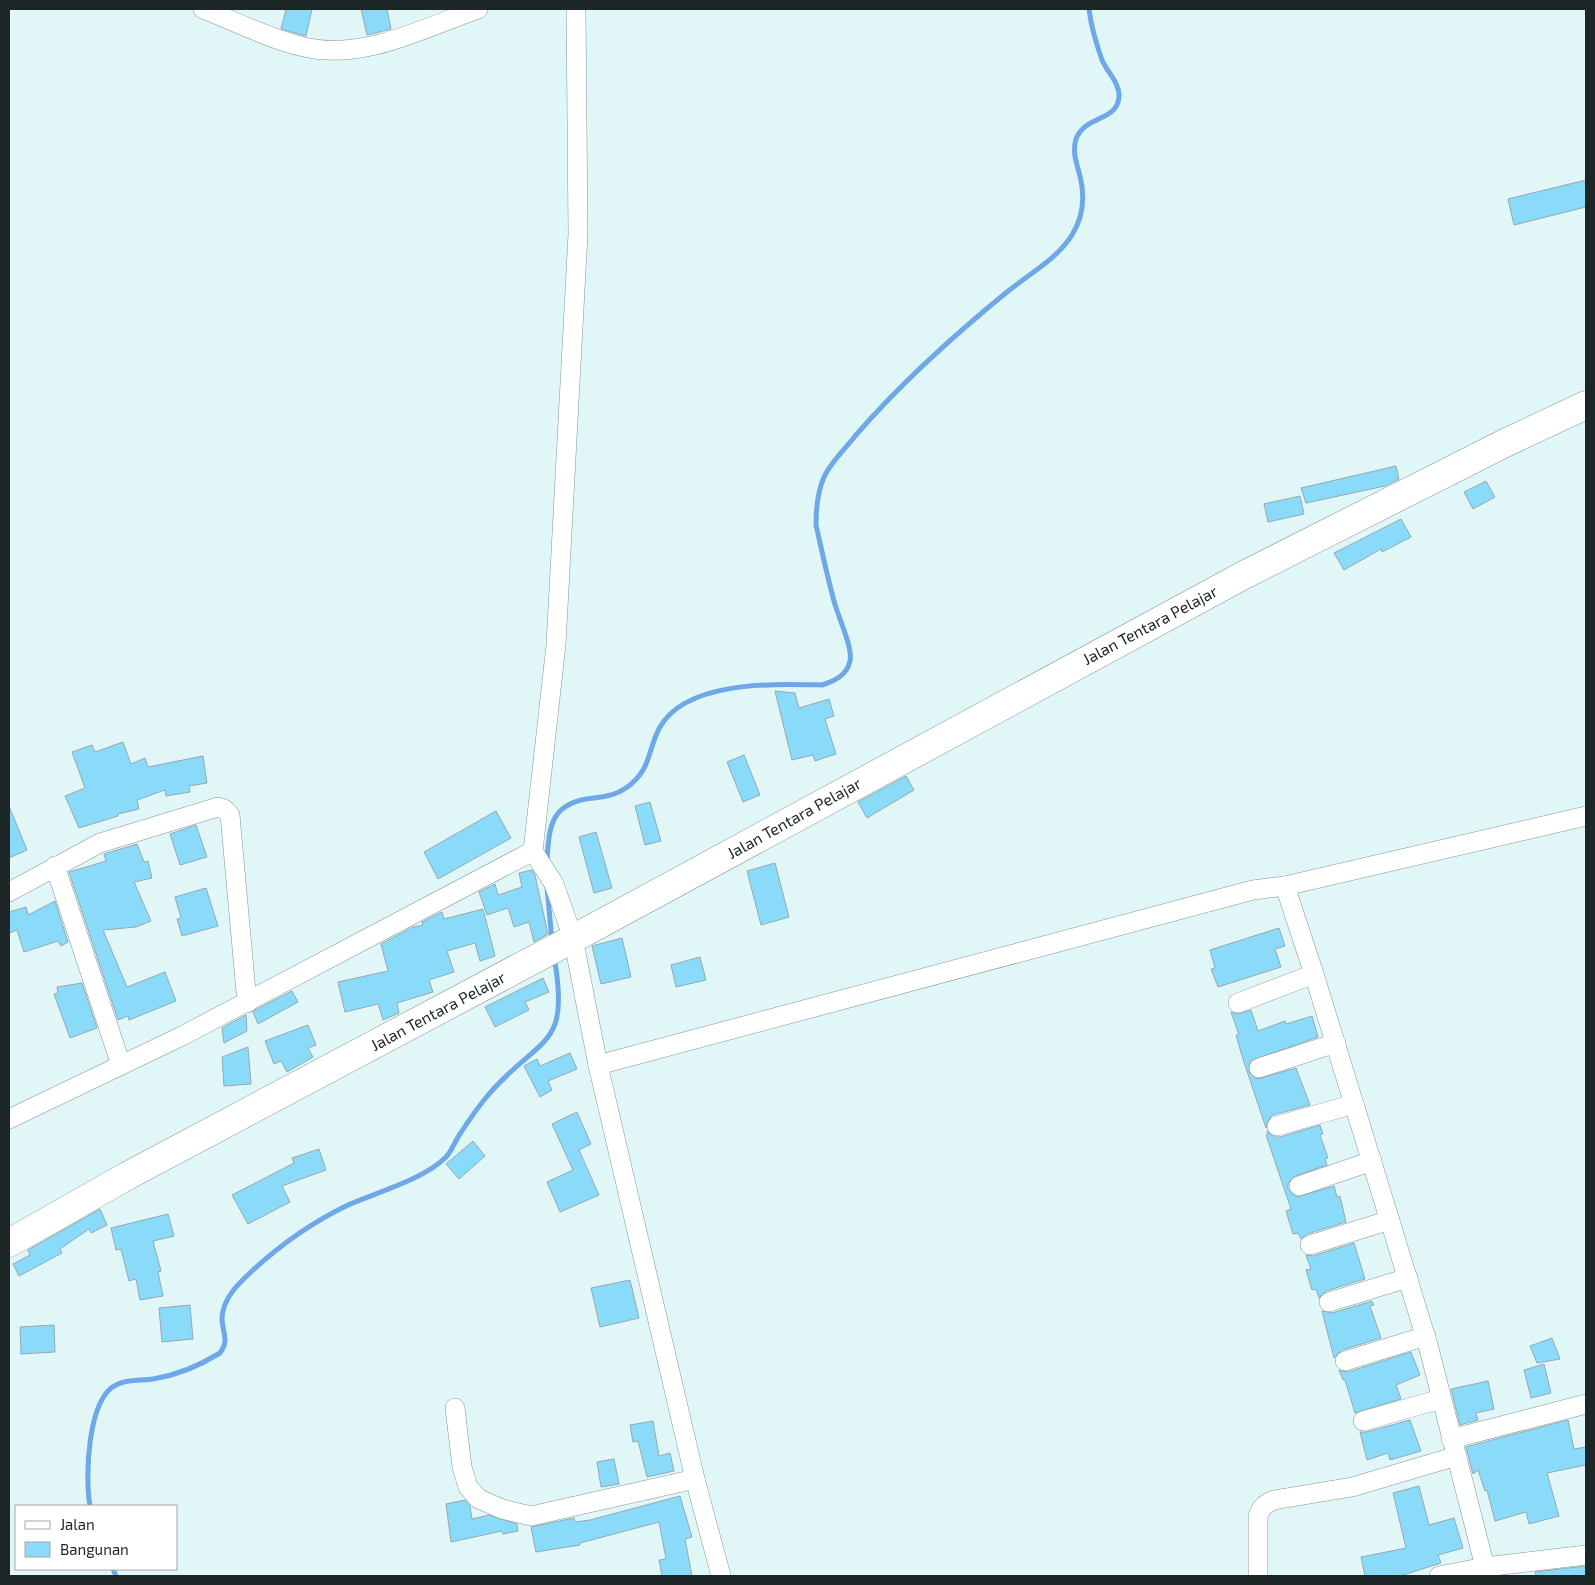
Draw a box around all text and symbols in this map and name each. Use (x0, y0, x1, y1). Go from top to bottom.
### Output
street label: Jalan Tentara Pelajar (1079, 581, 1221, 669)
street label: Jalan Tentara Pelajar (724, 773, 865, 863)
street label: Jalan Tentara Pelajar (367, 967, 509, 1055)
legend (15, 1505, 178, 1570)
text: Jalan (60, 1515, 95, 1533)
text: Bangunan (60, 1540, 129, 1558)

